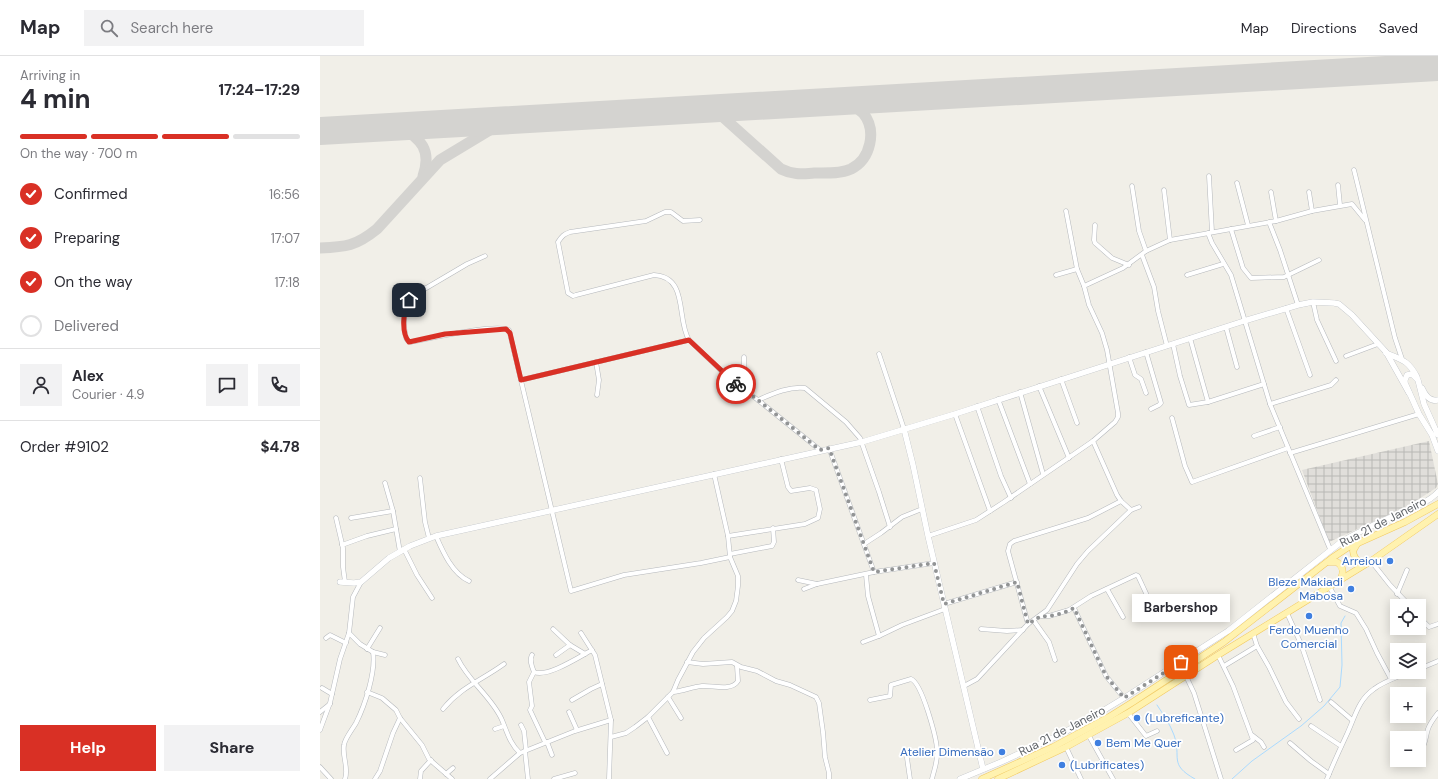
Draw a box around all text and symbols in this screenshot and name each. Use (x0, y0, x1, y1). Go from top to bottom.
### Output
search box (84, 10, 364, 46)
text: Map (20, 15, 60, 40)
icon: search (98, 17, 120, 39)
text: Search here (130, 18, 213, 38)
text: Map (1241, 19, 1269, 37)
text: Directions (1291, 19, 1357, 37)
text: Saved (1379, 19, 1418, 37)
text: Arriving in (20, 67, 80, 84)
text: 17:24–17:29 (218, 80, 300, 100)
text: 4 min (20, 82, 91, 116)
text: On the way · 700 m (20, 145, 137, 162)
icon: check (20, 183, 42, 205)
text: Confirmed (54, 184, 128, 204)
text: 16:56 (269, 186, 300, 203)
icon: check (20, 227, 42, 249)
text: Preparing (54, 228, 120, 248)
text: 17:07 (271, 230, 300, 247)
icon: check (20, 271, 42, 293)
text: On the way (54, 272, 133, 292)
text: 17:18 (274, 274, 300, 291)
pin (392, 283, 426, 317)
icon: home (398, 289, 420, 311)
text: Delivered (54, 316, 119, 336)
button: person (20, 364, 62, 406)
button: chat (206, 364, 248, 406)
button: phone (258, 364, 300, 406)
courier (716, 364, 756, 404)
text: Alex (72, 366, 104, 386)
icon: bike (725, 373, 747, 395)
text: Courier · 4.9 (72, 386, 144, 403)
text: Order #9102 (20, 437, 109, 457)
text: $4.78 (260, 437, 300, 457)
street label: Rua 21 de Janeiro (1337, 493, 1429, 551)
place label: Arreiou (1342, 553, 1382, 569)
marker: Arreiou (1385, 556, 1395, 566)
place label: Bleze Makiadi Mabosa (1268, 574, 1343, 604)
marker: Bleze Makiadi Mabosa (1346, 584, 1356, 594)
callout: Barbershop (1132, 594, 1230, 622)
text: Barbershop (1144, 599, 1218, 616)
map controls (1390, 599, 1426, 767)
button: locate (1390, 599, 1426, 635)
marker: Ferdo Muenho Comercial (1304, 611, 1314, 621)
place label: Ferdo Muenho Comercial (1269, 622, 1349, 652)
button: layers (1390, 643, 1426, 679)
pin (1164, 645, 1198, 679)
icon: bag (1170, 651, 1192, 673)
button: + (1390, 687, 1426, 723)
street label: Rua 21 de Janeiro (1016, 702, 1108, 760)
place label: (Lubreficante) (1145, 710, 1224, 726)
marker: (Lubreficante) (1132, 713, 1142, 723)
button: Help (20, 725, 156, 771)
button: Share (164, 725, 300, 771)
button: − (1390, 731, 1426, 767)
place label: Bem Me Quer (1106, 735, 1182, 751)
marker: Bem Me Quer (1093, 738, 1103, 748)
place label: Atelier Dimensão (900, 744, 994, 760)
marker: Atelier Dimensão (997, 747, 1007, 757)
place label: (Lubrificates) (1070, 757, 1144, 773)
marker: (Lubrificates) (1057, 760, 1067, 770)

